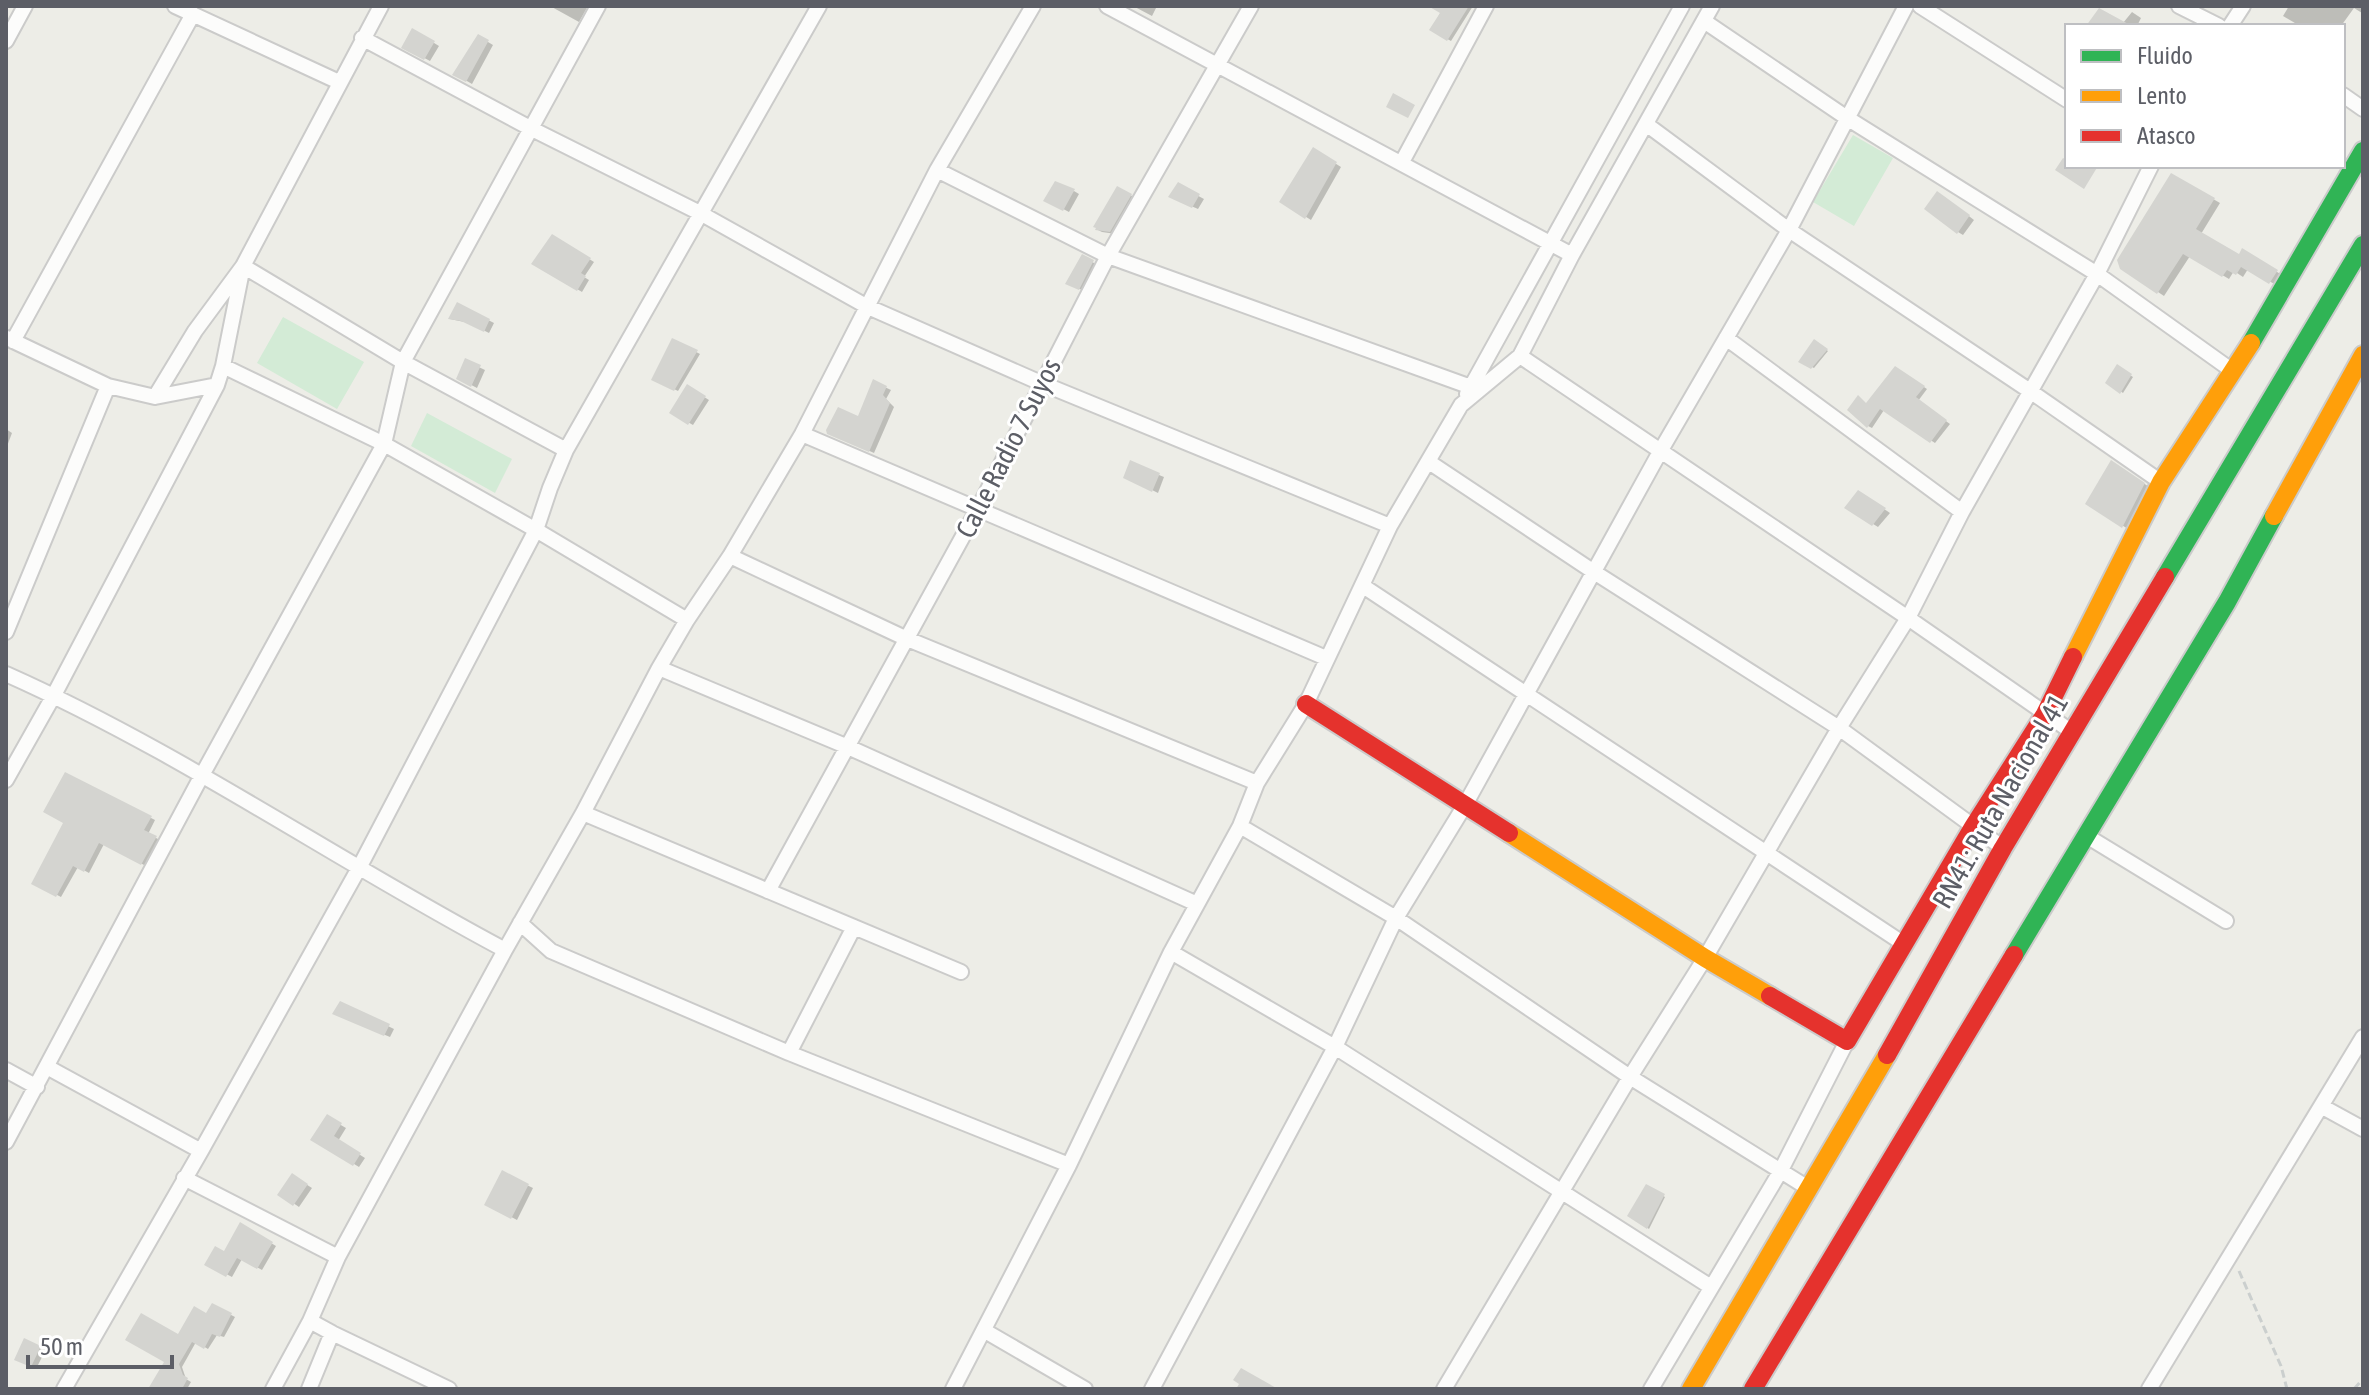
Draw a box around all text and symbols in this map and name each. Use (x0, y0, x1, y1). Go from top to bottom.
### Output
legend (2065, 24, 2345, 168)
text: Fluido (2137, 42, 2193, 69)
text: Lento (2137, 82, 2187, 109)
text: Atasco (2137, 122, 2195, 149)
street label: Calle Radio 7 Suyos (949, 353, 1067, 543)
street label: RN41: Ruta Nacional 41 (1926, 688, 2074, 914)
scale bar (28, 1319, 172, 1369)
text: 50 m (40, 1333, 83, 1360)

